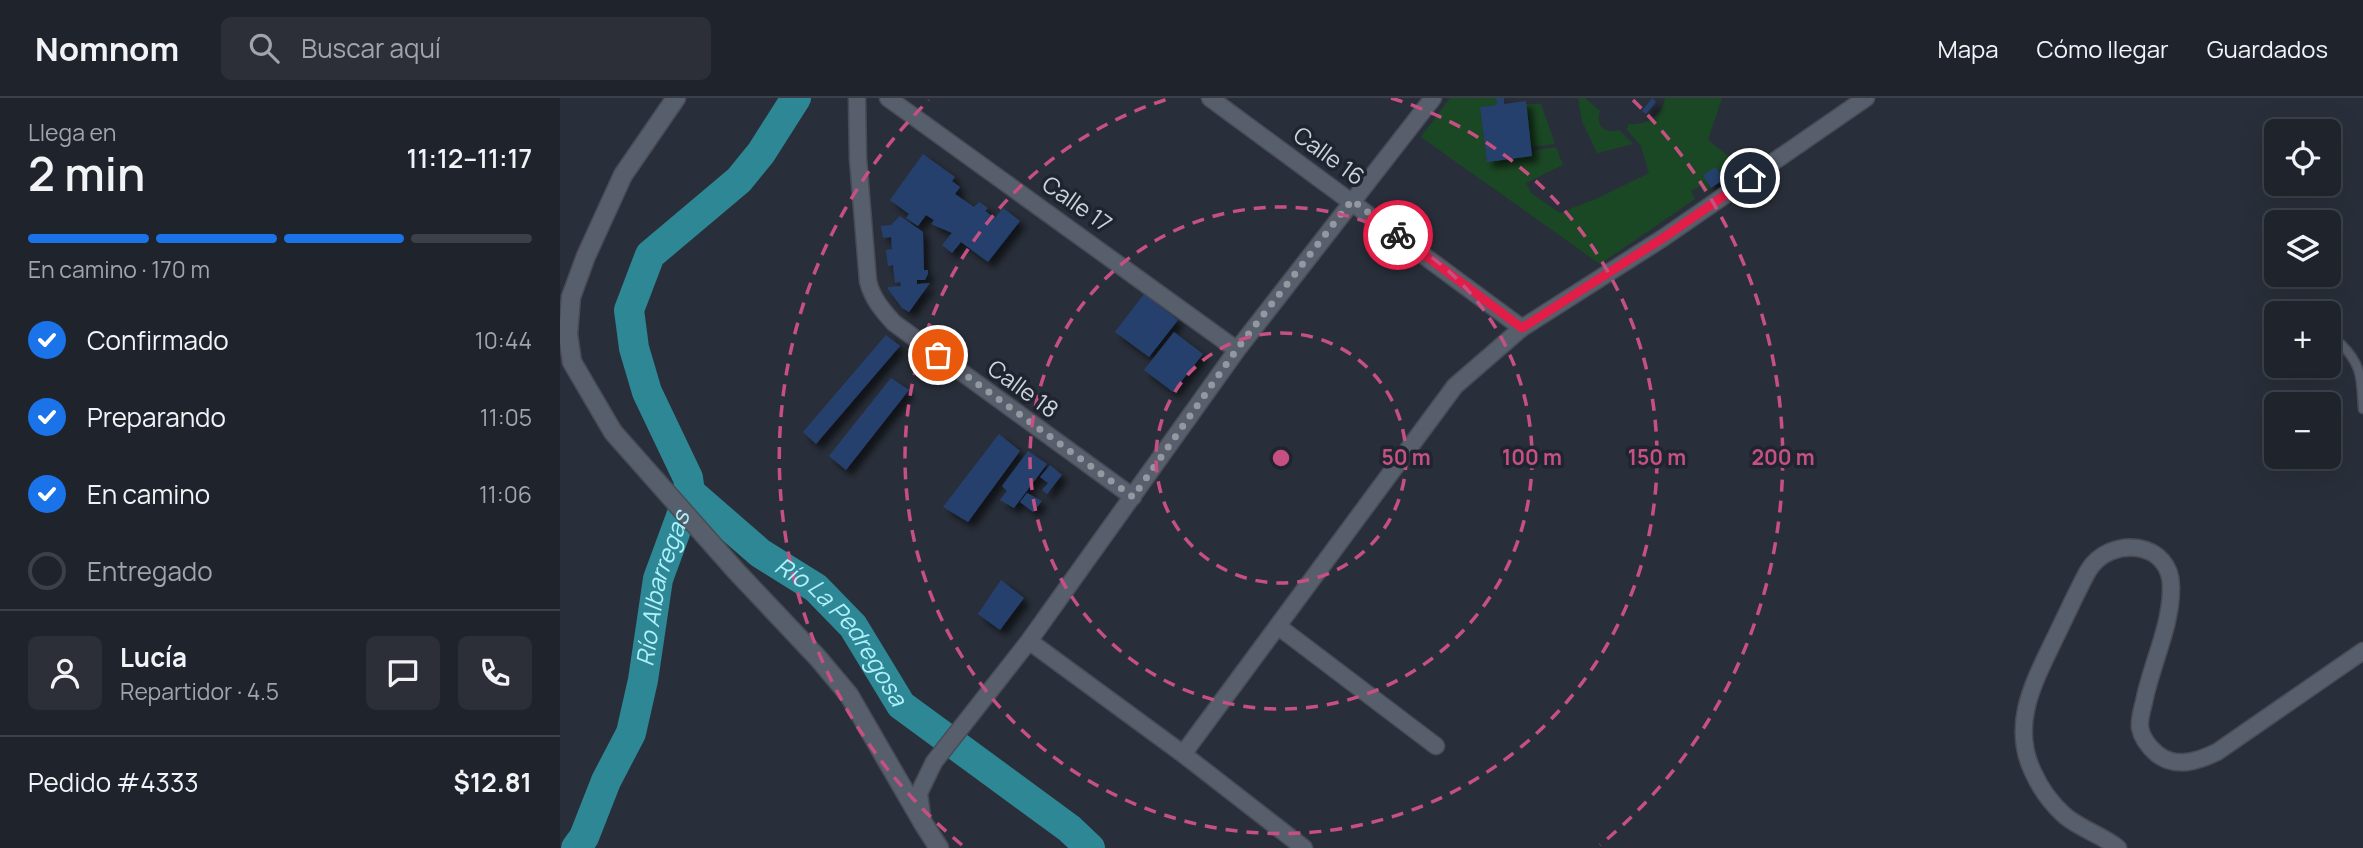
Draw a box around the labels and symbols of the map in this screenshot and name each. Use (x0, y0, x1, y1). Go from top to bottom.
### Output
street label: Calle 16 (1287, 118, 1372, 192)
pin (1720, 148, 1780, 208)
street label: Calle 17 (1036, 168, 1119, 239)
courier (1363, 200, 1433, 270)
pin (908, 325, 968, 385)
street label: Calle 18 (982, 352, 1065, 425)
text: 50 m (1381, 443, 1431, 471)
text: 100 m (1502, 443, 1562, 471)
text: 150 m (1628, 443, 1686, 471)
text: 200 m (1751, 443, 1815, 471)
centre of rings (1269, 446, 1293, 470)
water label: Río Albarregas (627, 504, 698, 668)
water label: Río La Pedregosa (769, 549, 916, 713)

